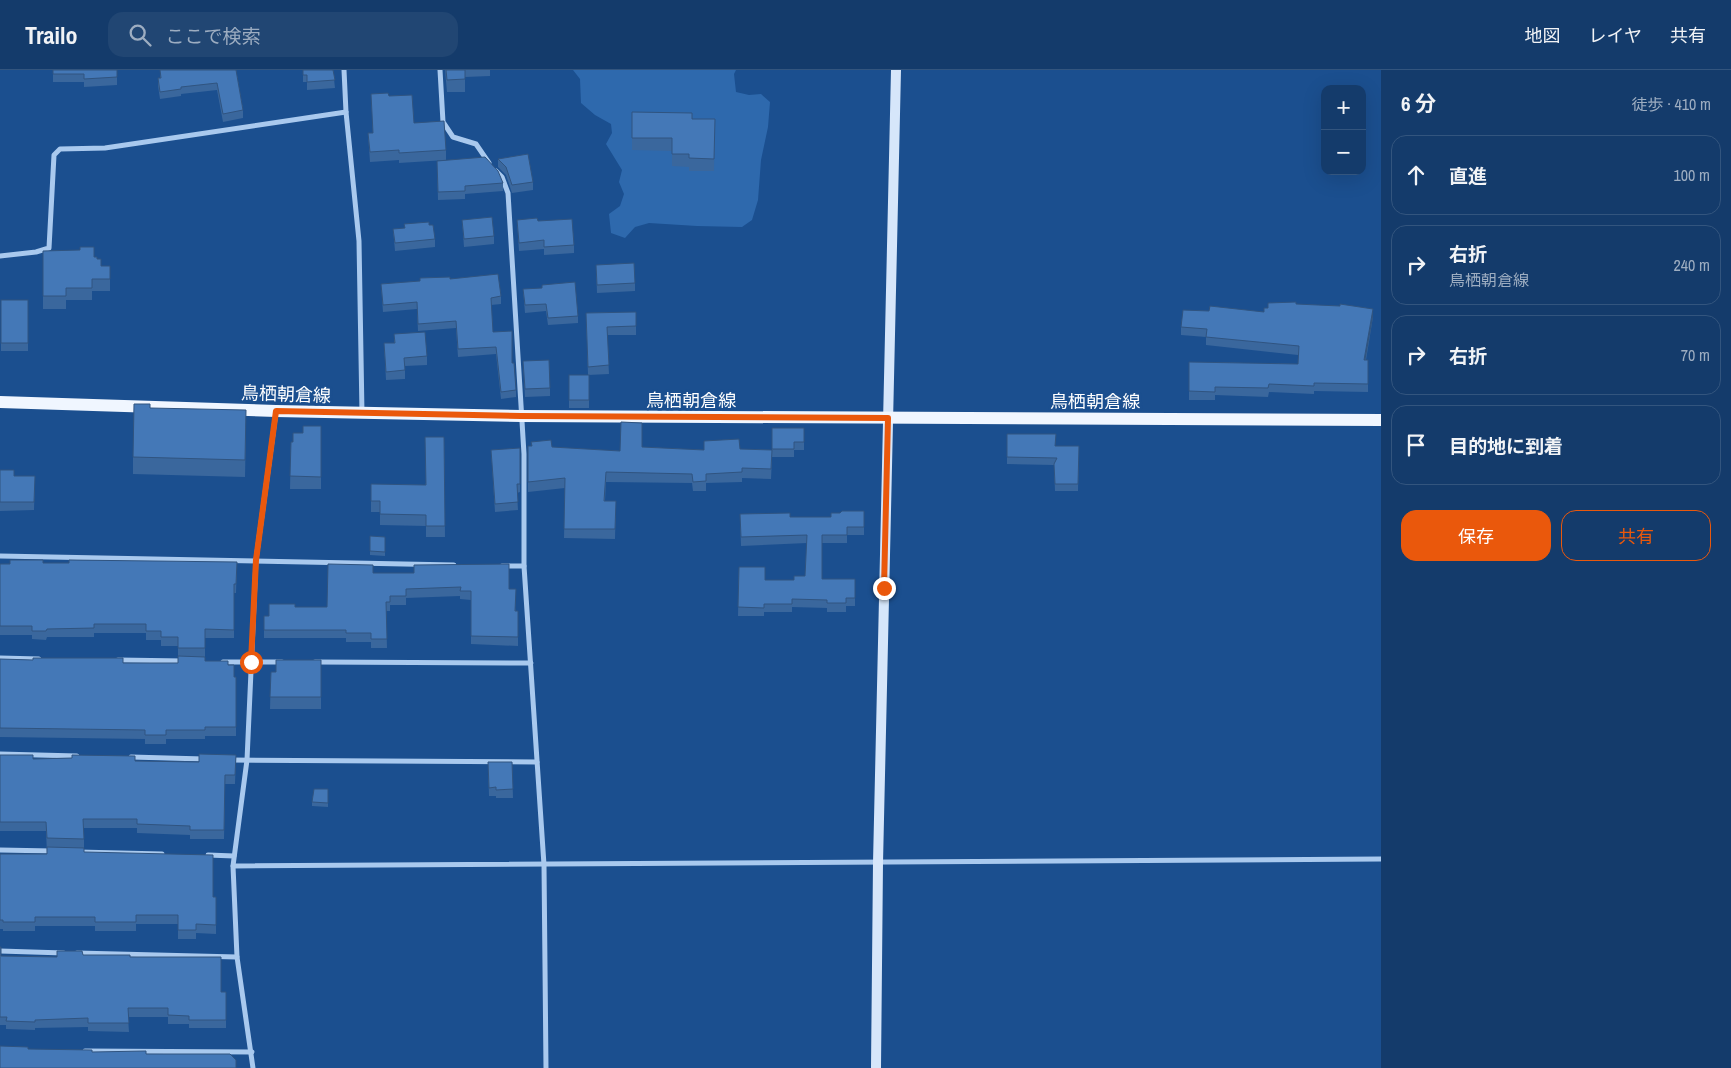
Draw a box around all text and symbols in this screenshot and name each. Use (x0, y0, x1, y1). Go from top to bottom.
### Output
search box (108, 12, 458, 57)
text: Trailo (25, 19, 78, 51)
icon: search (126, 21, 154, 49)
text: ここで検索 (166, 23, 261, 49)
text: 地図 (1525, 23, 1561, 48)
text: レイヤ (1589, 23, 1642, 48)
text: 共有 (1670, 23, 1706, 48)
map controls (1321, 85, 1366, 175)
button: + (1321, 85, 1366, 130)
text: 6 分 (1401, 89, 1436, 118)
text: 徒歩 · 410 m (1632, 93, 1711, 115)
button: − (1321, 130, 1366, 175)
icon: ahead (1402, 161, 1430, 189)
text: 直進 (1449, 163, 1487, 189)
text: 100 m (1674, 164, 1710, 186)
text: 右折 (1449, 241, 1487, 267)
icon: right (1402, 251, 1430, 279)
text: 240 m (1674, 254, 1710, 276)
text: 鳥栖朝倉線 (1449, 269, 1529, 291)
icon: right (1402, 341, 1430, 369)
text: 右折 (1449, 343, 1487, 369)
text: 70 m (1681, 344, 1710, 366)
street label: 鳥栖朝倉線 (241, 380, 331, 408)
street label: 鳥栖朝倉線 (646, 388, 736, 413)
street label: 鳥栖朝倉線 (1050, 389, 1140, 414)
icon: arrive (1402, 431, 1430, 459)
text: 目的地に到着 (1449, 433, 1563, 459)
button: 保存 (1401, 510, 1551, 561)
button: 共有 (1561, 510, 1711, 561)
route end (873, 577, 896, 600)
route start (240, 651, 263, 674)

